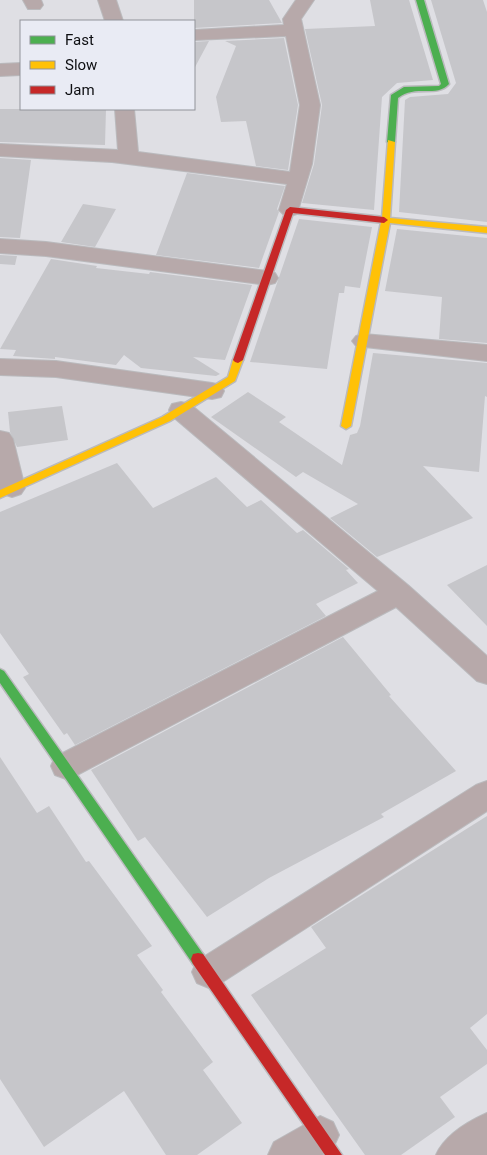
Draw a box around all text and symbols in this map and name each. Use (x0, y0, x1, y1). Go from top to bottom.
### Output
legend (20, 20, 195, 110)
text: Fast (65, 31, 94, 49)
text: Slow (65, 56, 97, 74)
text: Jam (65, 81, 95, 99)

